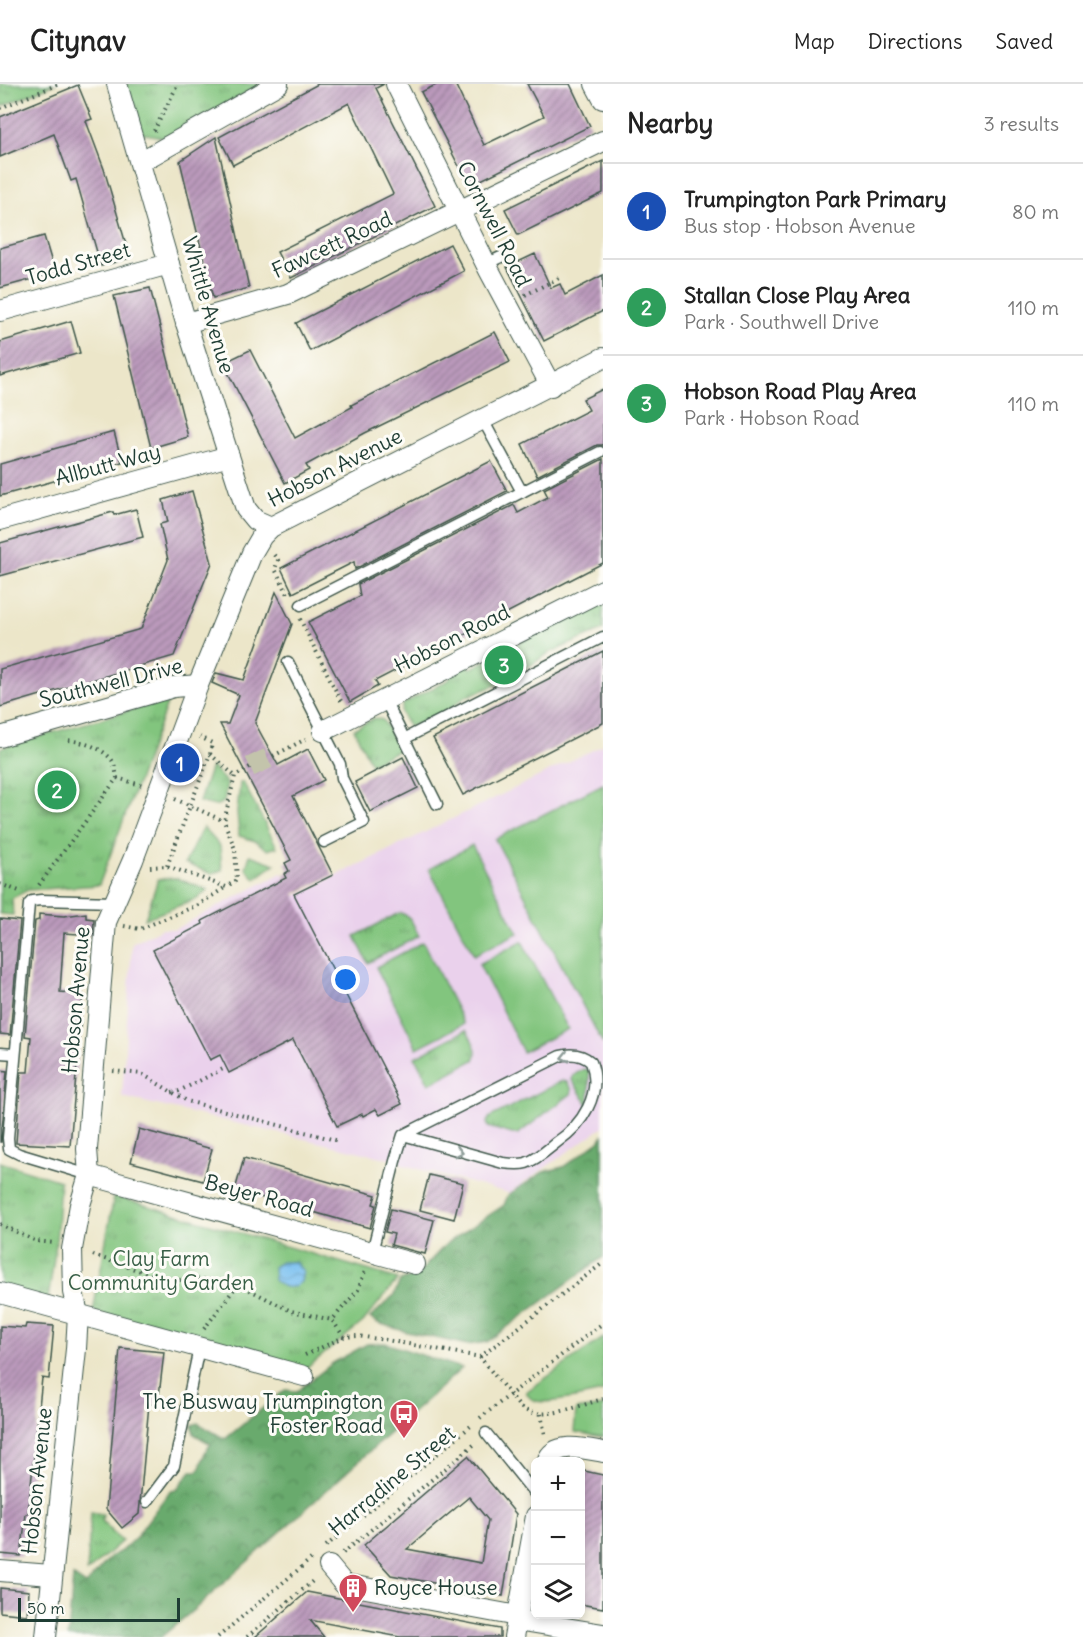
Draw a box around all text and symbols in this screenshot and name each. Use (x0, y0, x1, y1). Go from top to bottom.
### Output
text: Citynav (30, 23, 126, 59)
text: Map (794, 28, 835, 55)
text: Directions (868, 28, 962, 55)
text: Saved (995, 28, 1053, 55)
text: Nearby (627, 107, 713, 140)
text: 3 results (983, 111, 1059, 136)
street label: Cornwell Road (451, 156, 538, 291)
text: Trumpington Park Primary (684, 185, 947, 213)
text: 1 (643, 199, 650, 224)
text: 80 m (1012, 199, 1059, 224)
street label: Fawcett Road (267, 205, 396, 284)
text: Bus stop · Hobson Avenue (684, 213, 915, 238)
street label: Whittle Avenue (176, 233, 241, 377)
street label: Todd Street (23, 236, 133, 291)
text: Stallan Close Play Area (684, 281, 910, 309)
text: 2 (641, 295, 652, 320)
text: 110 m (1008, 295, 1059, 320)
text: Park · Southwell Drive (684, 309, 879, 334)
text: Hobson Road Play Area (684, 377, 917, 405)
text: 3 (641, 391, 652, 416)
text: 110 m (1008, 391, 1059, 416)
text: Park · Hobson Road (684, 405, 860, 430)
street label: Hobson Avenue (263, 422, 407, 513)
street label: Allbutt Way (52, 437, 164, 492)
street label: Hobson Road (389, 598, 514, 679)
pin: 3 (484, 642, 524, 688)
street label: Southwell Drive (36, 652, 185, 713)
pin: 1 (160, 740, 200, 786)
pin: 2 (38, 768, 76, 812)
street label: Hobson Avenue (56, 925, 95, 1075)
your location (331, 965, 360, 994)
one-way arrow (560, 1049, 570, 1062)
one-way arrow (454, 1144, 464, 1157)
street label: Beyer Road (202, 1168, 316, 1223)
park label: Clay Farm Community Garden (68, 1245, 254, 1296)
place label: The Busway Trumpington Foster Road (142, 1388, 383, 1439)
bus stop icon: The Busway Trumpington Foster Road (388, 1398, 420, 1440)
street label: Hobson Avenue (15, 1406, 58, 1556)
street label: Harradine Street (323, 1420, 461, 1542)
map controls (531, 1457, 585, 1619)
button: + (531, 1457, 585, 1511)
button: − (531, 1511, 585, 1565)
button: layers (531, 1565, 585, 1619)
building icon: Royce House (337, 1572, 369, 1614)
place label: Royce House (374, 1574, 498, 1601)
scale bar (18, 1595, 180, 1622)
text: 50 m (27, 1598, 65, 1618)

